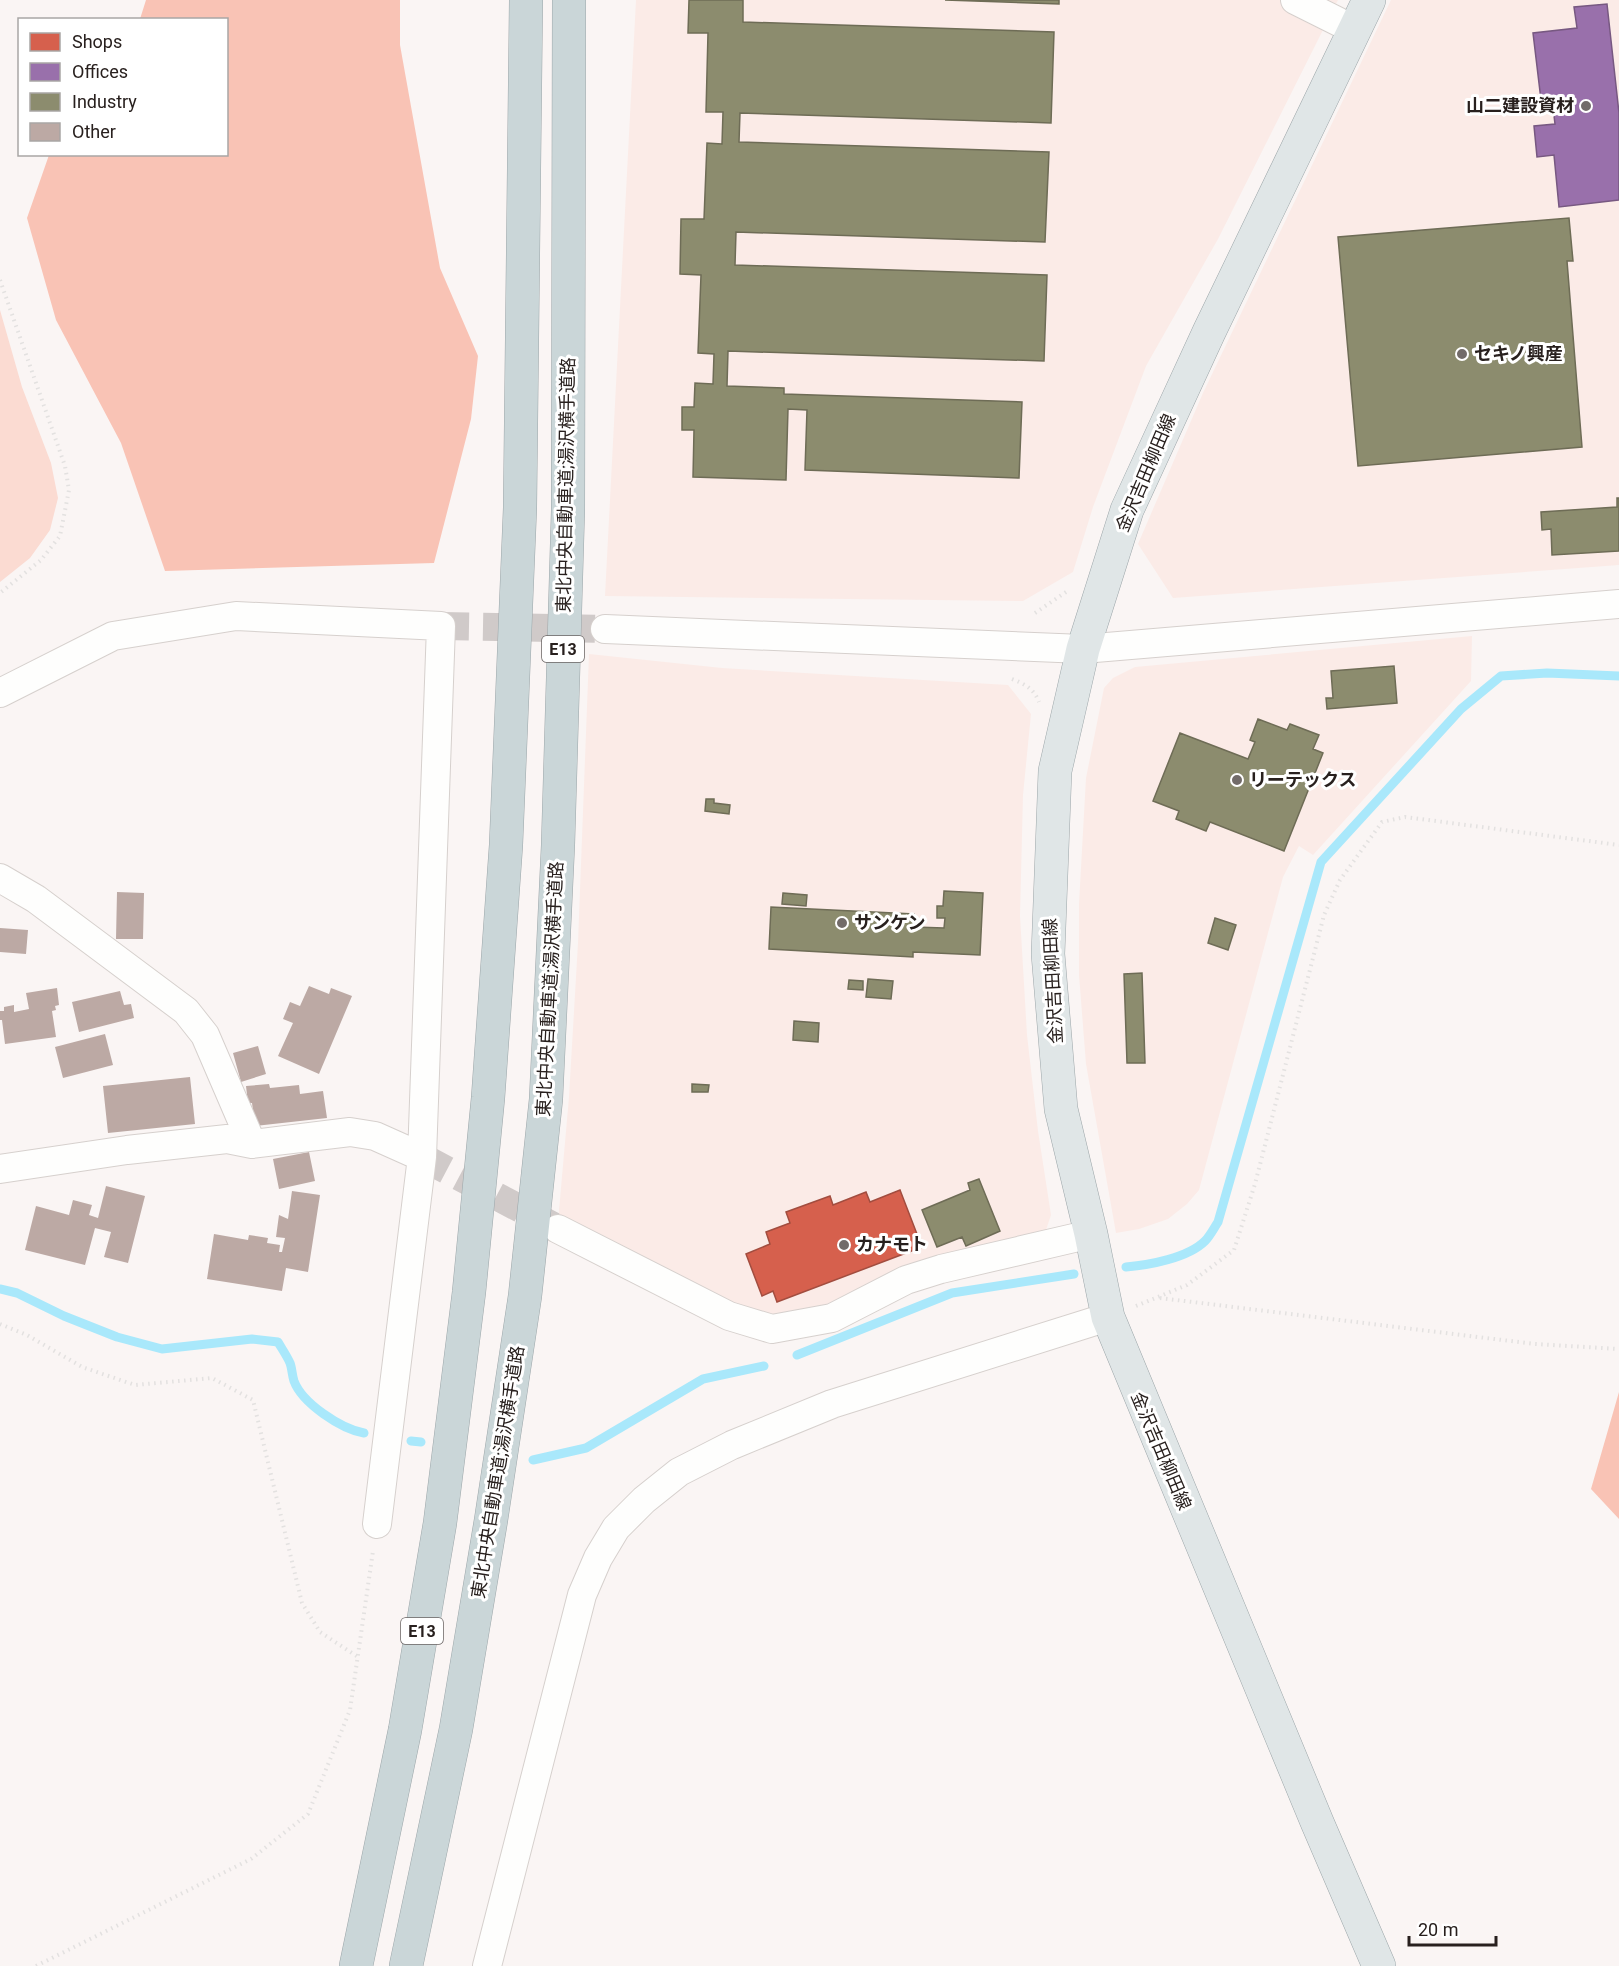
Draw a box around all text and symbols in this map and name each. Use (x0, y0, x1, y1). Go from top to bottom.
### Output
legend (18, 18, 228, 156)
text: Shops (72, 31, 122, 52)
text: Offices (72, 61, 128, 82)
text: Industry (72, 91, 137, 112)
place label: 山二建設資材 (1466, 95, 1574, 116)
marker: 山二建設資材 (1579, 99, 1593, 113)
text: Other (72, 121, 116, 142)
place label: セキノ興産 (1474, 343, 1563, 364)
marker: セキノ興産 (1455, 347, 1469, 361)
street label: 東北中央自動車道;湯沢横手道路 (553, 357, 578, 613)
street label: 金沢吉田柳田線 (1111, 411, 1180, 535)
road number: E13 (542, 636, 584, 662)
place label: リーテックス (1249, 769, 1356, 790)
marker: リーテックス (1230, 773, 1244, 787)
street label: 東北中央自動車道;湯沢横手道路 (532, 861, 567, 1117)
place label: サンケン (854, 912, 925, 933)
marker: サンケン (835, 916, 849, 930)
street label: 金沢吉田柳田線 (1039, 918, 1066, 1044)
place label: カナモト (856, 1234, 928, 1255)
marker: カナモト (837, 1238, 851, 1252)
street label: 東北中央自動車道;湯沢横手道路 (467, 1344, 528, 1600)
street label: 金沢吉田柳田線 (1127, 1389, 1196, 1513)
road number: E13 (401, 1618, 443, 1644)
scale bar (1409, 1909, 1496, 1947)
text: 20 m (1418, 1919, 1458, 1940)

